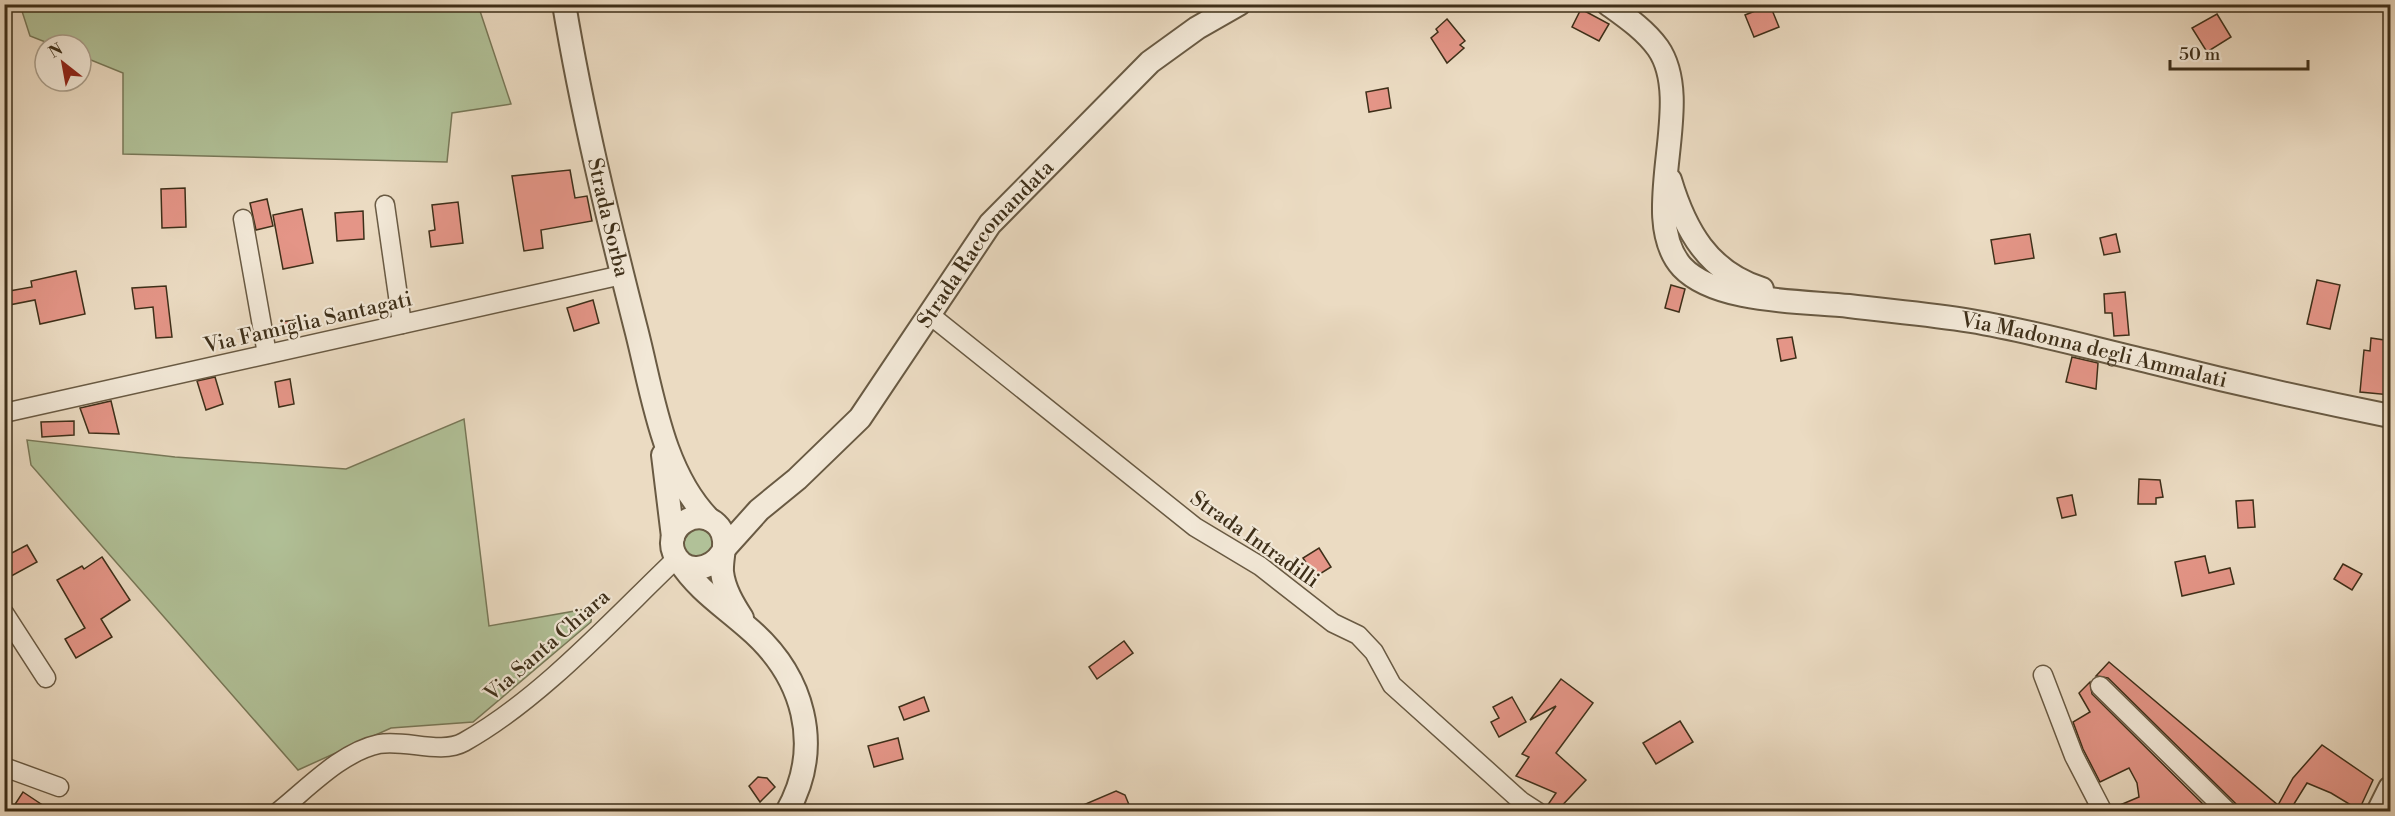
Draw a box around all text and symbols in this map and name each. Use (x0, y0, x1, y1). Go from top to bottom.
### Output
north arrow (33, 33, 93, 93)
scale bar (2170, 33, 2308, 71)
text: N (45, 39, 67, 63)
text: 50 m (2179, 43, 2221, 66)
street label: Strada Raccomandata (912, 155, 1060, 333)
street label: Strada Sorba (581, 156, 634, 280)
street label: Via Famiglia Santagati (201, 286, 415, 360)
street label: Via Madonna degli Ammalati (1958, 307, 2230, 394)
street label: Strada Intradilli (1185, 486, 1324, 594)
street label: Via Santa Chiara (479, 584, 616, 708)

